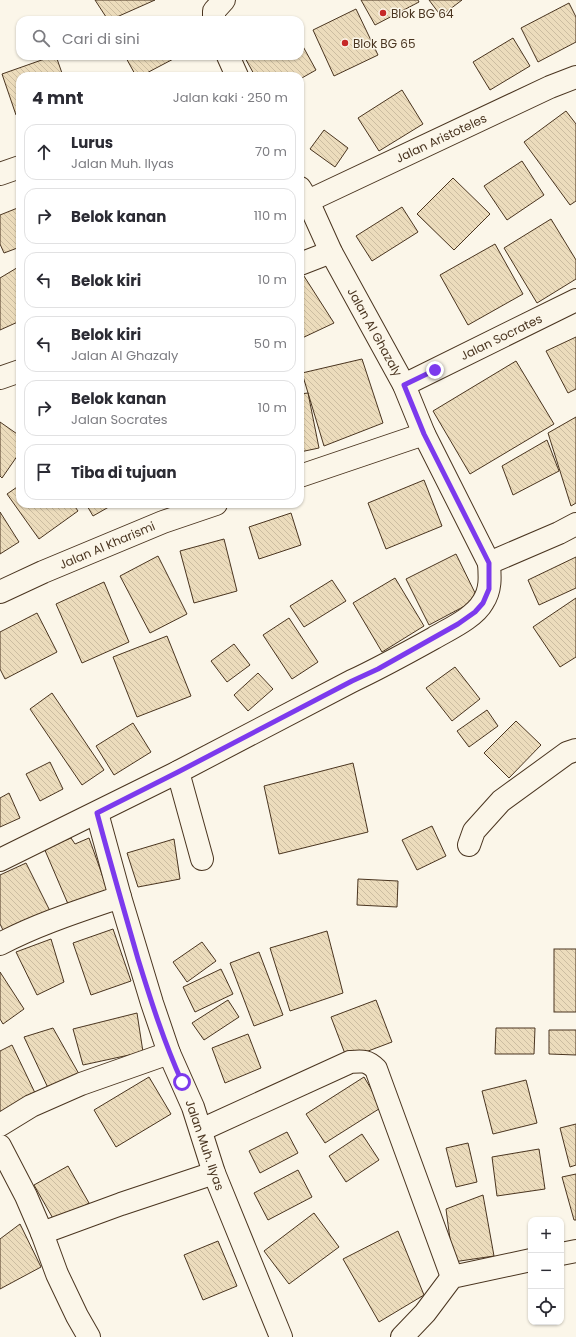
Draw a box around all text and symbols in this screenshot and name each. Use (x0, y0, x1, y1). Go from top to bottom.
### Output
place label: Blok BG 64 (391, 5, 454, 22)
marker: Blok BG 64 (378, 8, 388, 18)
search box (16, 16, 304, 60)
icon: search (30, 27, 52, 49)
text: Cari di sini (62, 28, 140, 49)
place label: Blok BG 65 (353, 35, 415, 52)
marker: Blok BG 65 (340, 38, 350, 48)
text: 4 mnt (32, 86, 83, 110)
text: Jalan kaki · 250 m (173, 88, 288, 107)
street label: Jalan Aristoteles (393, 109, 489, 167)
text: Lurus (71, 132, 113, 153)
icon: ahead (33, 141, 55, 163)
text: 70 m (255, 142, 287, 161)
text: Jalan Muh. Ilyas (71, 154, 174, 173)
icon: right (33, 205, 55, 227)
text: Belok kanan (71, 206, 166, 227)
text: 110 m (254, 206, 287, 225)
icon: left (33, 269, 55, 291)
text: Belok kiri (71, 270, 141, 291)
text: 10 m (258, 270, 287, 289)
street label: Jalan Al Ghazaly (344, 285, 407, 380)
street label: Jalan Socrates (457, 310, 545, 364)
text: Belok kiri (71, 324, 141, 345)
icon: left (33, 333, 55, 355)
text: 50 m (254, 334, 287, 353)
text: Jalan Al Ghazaly (71, 346, 178, 365)
route end (426, 361, 444, 379)
text: Belok kanan (71, 388, 166, 409)
icon: right (33, 397, 55, 419)
text: 10 m (258, 398, 287, 417)
text: Jalan Socrates (71, 410, 168, 429)
icon: arrive (33, 461, 55, 483)
text: Tiba di tujuan (71, 462, 177, 483)
street label: Jalan Al Kharismi (56, 517, 158, 573)
route start (173, 1073, 191, 1091)
street label: Jalan Muh. Ilyas (182, 1097, 228, 1193)
map controls (528, 1217, 564, 1325)
button: + (528, 1217, 564, 1253)
button: − (528, 1253, 564, 1289)
button: locate (528, 1289, 564, 1325)

